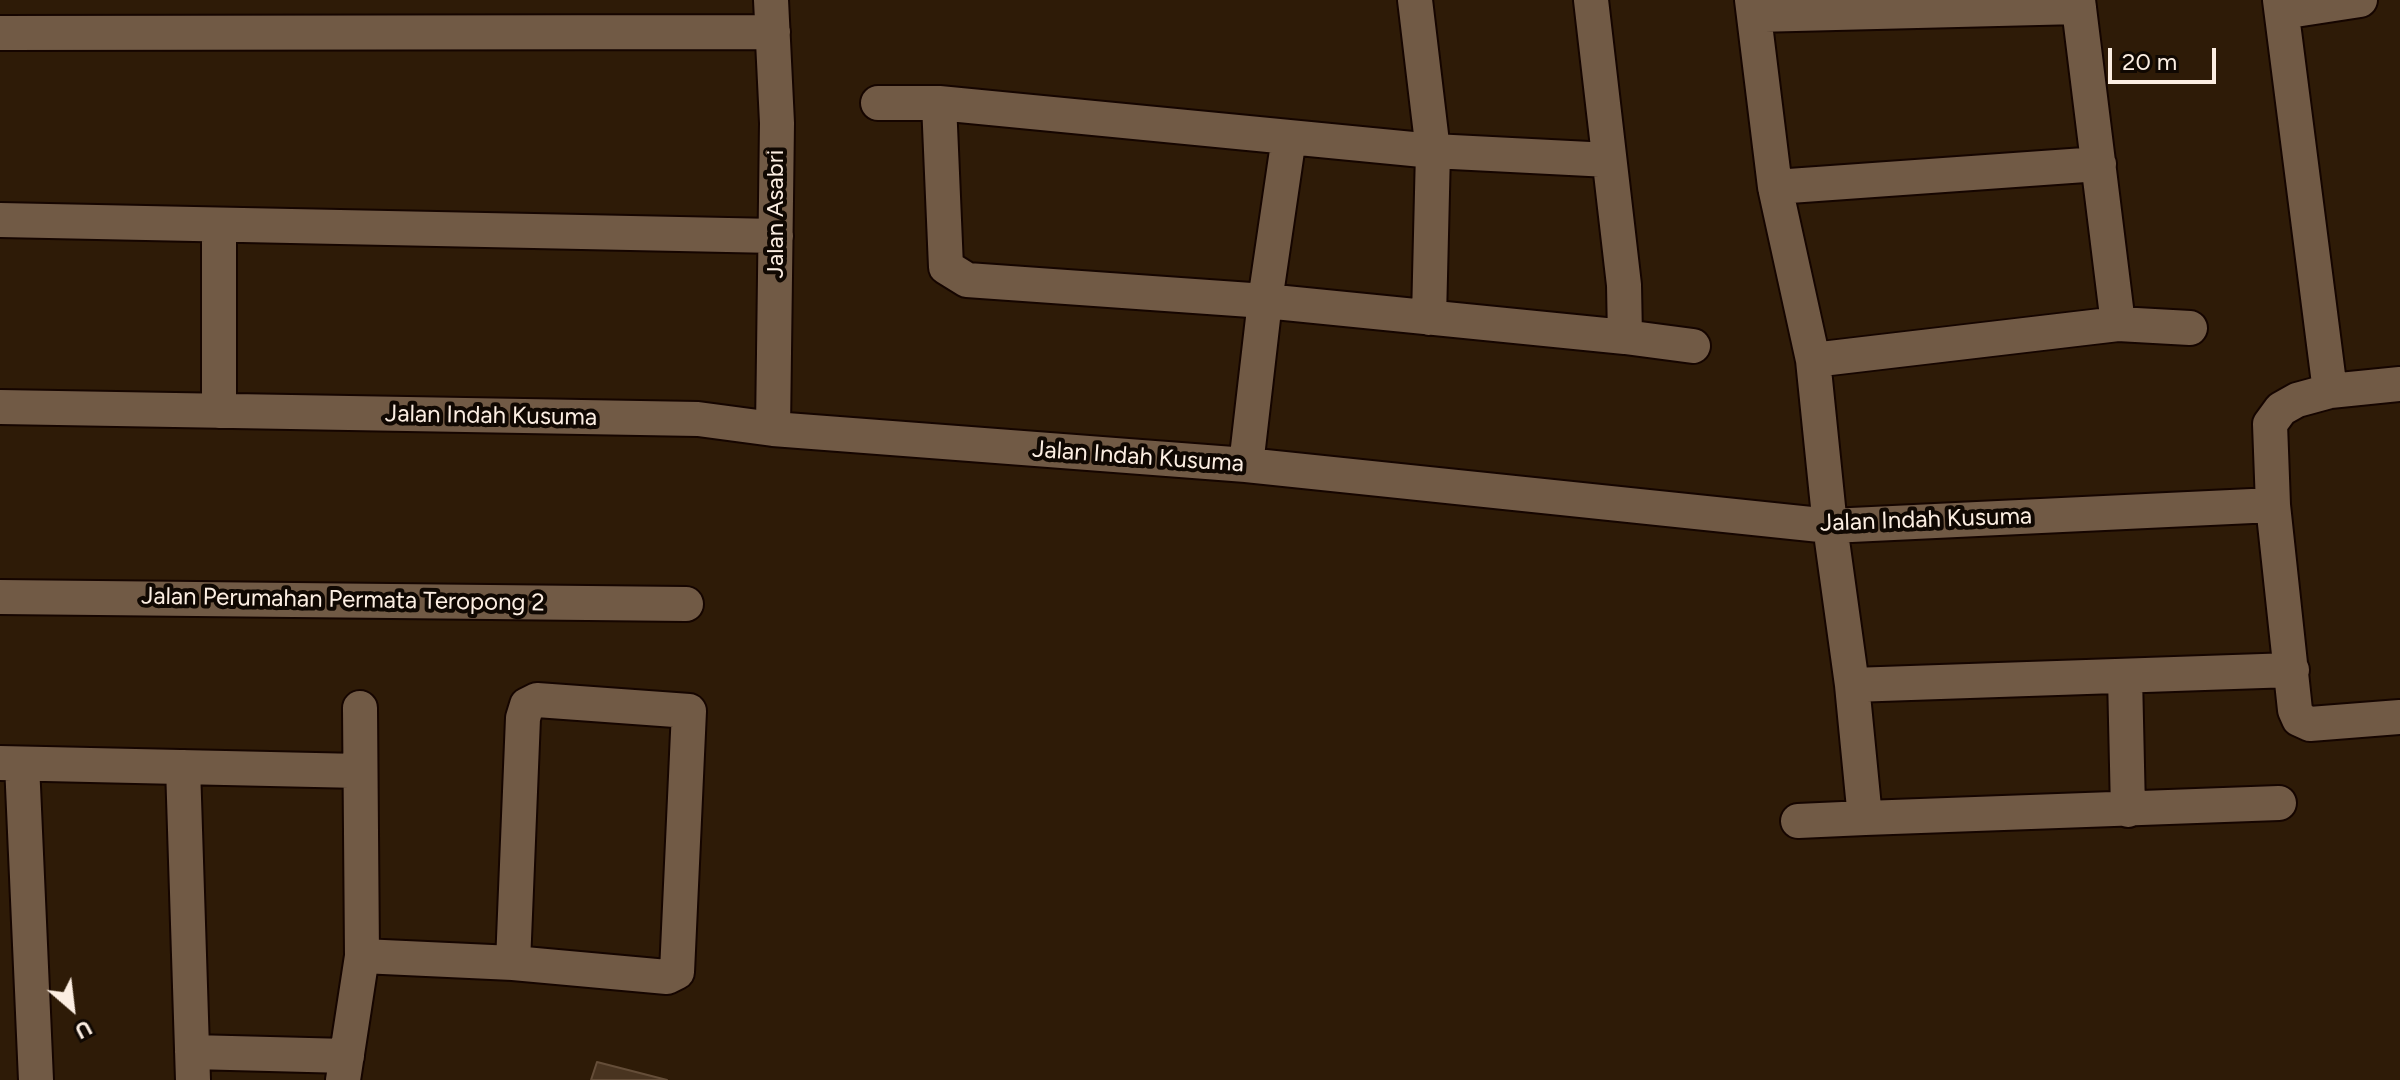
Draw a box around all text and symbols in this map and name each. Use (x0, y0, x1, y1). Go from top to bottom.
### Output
scale bar (2112, 32, 2220, 82)
text: 20 m (2122, 47, 2177, 76)
street label: Jalan Asabri (762, 150, 790, 278)
street label: Jalan Indah Kusuma (385, 400, 597, 432)
street label: Jalan Indah Kusuma (1031, 435, 1245, 479)
street label: Jalan Indah Kusuma (1819, 502, 2033, 538)
street label: Jalan Perumahan Permata Teropong 2 (141, 582, 545, 618)
north arrow (32, 968, 112, 1048)
text: U (70, 1014, 97, 1045)

